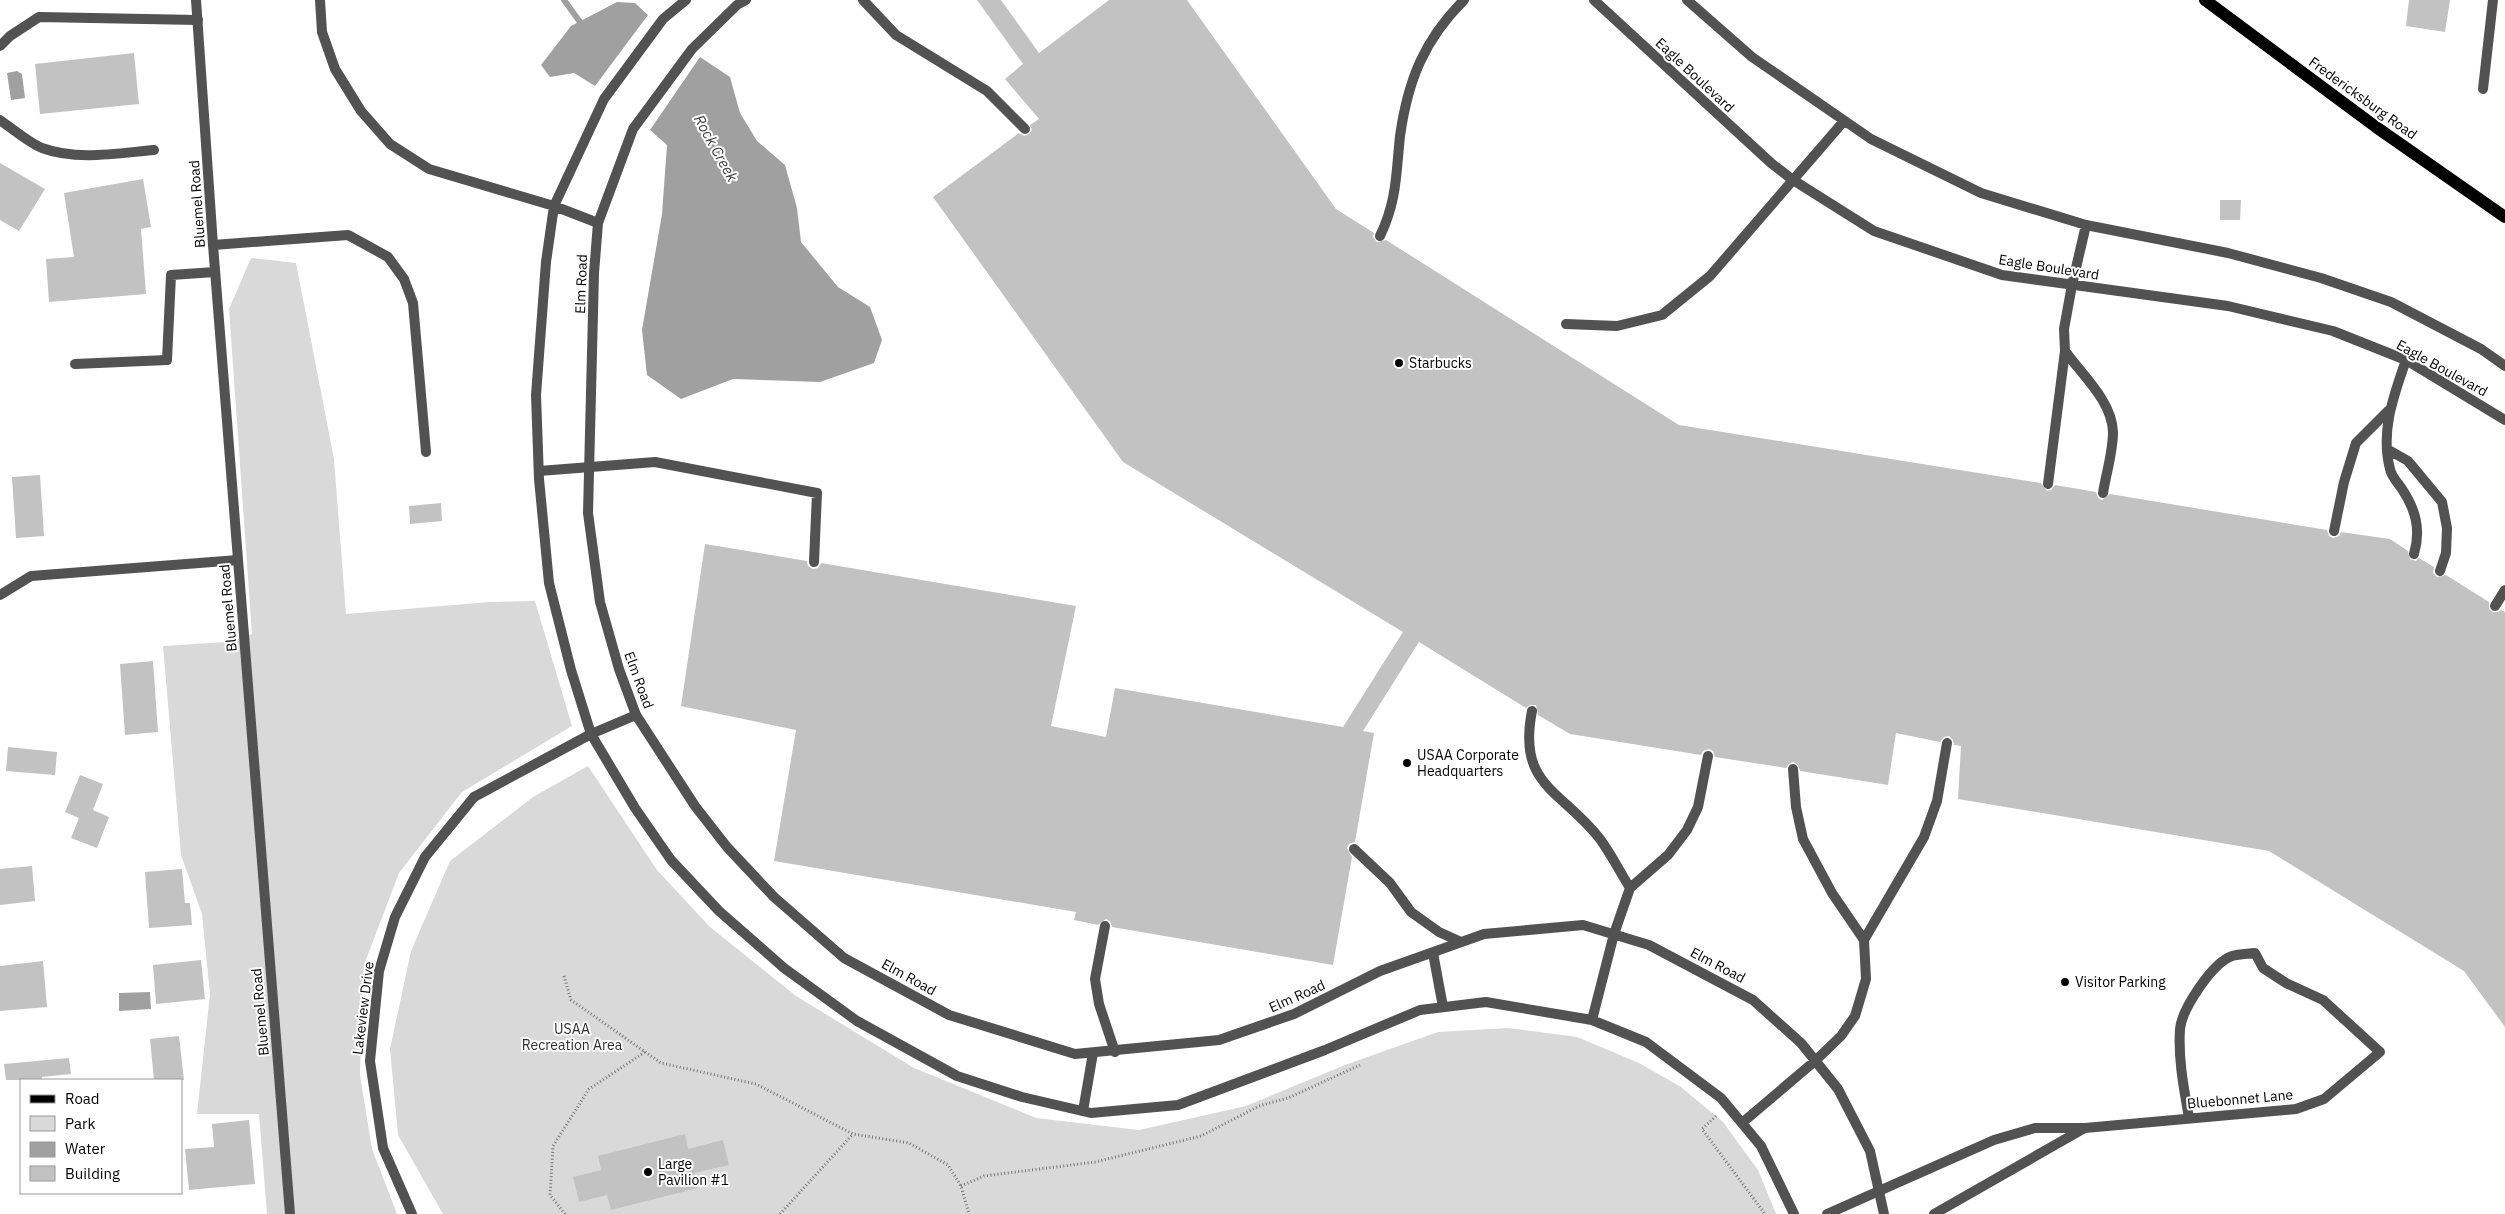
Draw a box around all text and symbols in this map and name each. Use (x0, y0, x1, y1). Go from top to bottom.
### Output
street label: Eagle Boulevard (1652, 34, 1738, 116)
street label: Fredericksburg Road (2305, 53, 2421, 143)
water label: Rock Creek (690, 111, 742, 185)
street label: Bluemel Road (185, 160, 209, 248)
street label: Eagle Boulevard (1997, 250, 2101, 284)
street label: Elm Road (571, 254, 591, 314)
street label: Eagle Boulevard (2393, 336, 2491, 400)
place label: Starbucks (1409, 354, 1472, 372)
marker: Starbucks (1393, 357, 1405, 369)
street label: Bluemel Road (215, 563, 241, 653)
street label: Elm Road (620, 649, 658, 711)
place label: USAA Corporate Headquarters (1417, 746, 1519, 780)
marker: USAA Corporate Headquarters (1401, 757, 1413, 769)
street label: Elm Road (1687, 943, 1749, 987)
street label: Elm Road (879, 955, 939, 999)
street label: Lakeview Drive (348, 960, 378, 1056)
street label: Bluemel Road (247, 967, 273, 1057)
place label: Visitor Parking (2075, 973, 2166, 991)
street label: Elm Road (1266, 976, 1328, 1016)
marker: Visitor Parking (2059, 976, 2071, 988)
park label: USAA Recreation Area (522, 1020, 623, 1054)
legend (20, 1079, 182, 1194)
street label: Bluebonnet Lane (2186, 1085, 2294, 1113)
text: Road (65, 1089, 100, 1108)
text: Park (65, 1114, 95, 1133)
text: Water (65, 1139, 106, 1158)
place label: Large Pavilion #1 (658, 1155, 729, 1189)
text: Building (65, 1164, 120, 1183)
marker: Large Pavilion #1 (642, 1166, 654, 1178)

